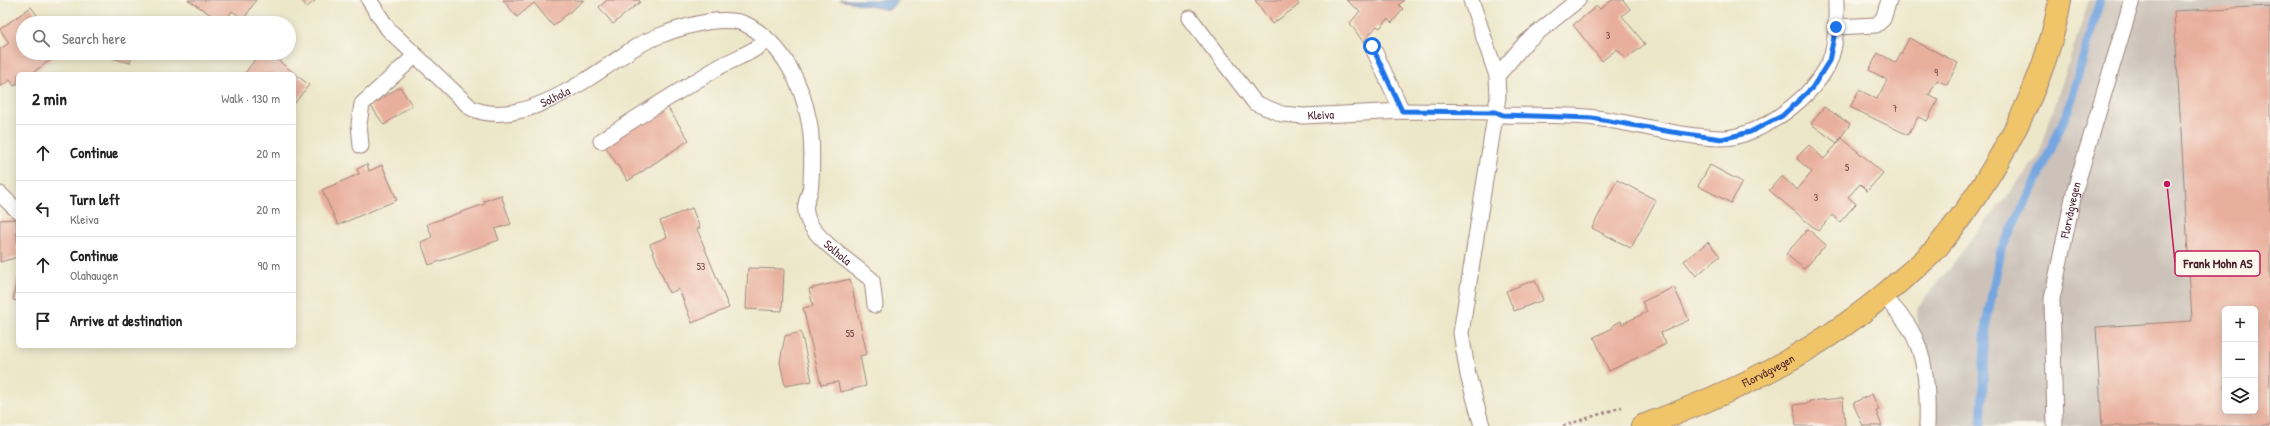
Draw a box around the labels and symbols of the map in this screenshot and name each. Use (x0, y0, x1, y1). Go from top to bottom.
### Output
route end (1827, 18, 1845, 36)
house number: 3 (1606, 29, 1611, 42)
route start (1363, 37, 1381, 55)
house number: 9 (1934, 66, 1938, 79)
street label: Solhola (537, 82, 573, 111)
house number: 7 (1893, 102, 1898, 115)
street label: Kleiva (1307, 105, 1335, 124)
house number: 5 (1845, 161, 1850, 174)
street label: Florvågvegen (2056, 180, 2085, 241)
house number: 3 (1814, 191, 1819, 204)
street label: Solhola (820, 236, 855, 269)
callout: Frank Mohn AS (2175, 251, 2260, 276)
text: Frank Mohn AS (2183, 254, 2252, 272)
house number: 53 (697, 260, 706, 273)
house number: 55 (846, 327, 855, 340)
street label: Florvågvegen (1738, 350, 1798, 392)

